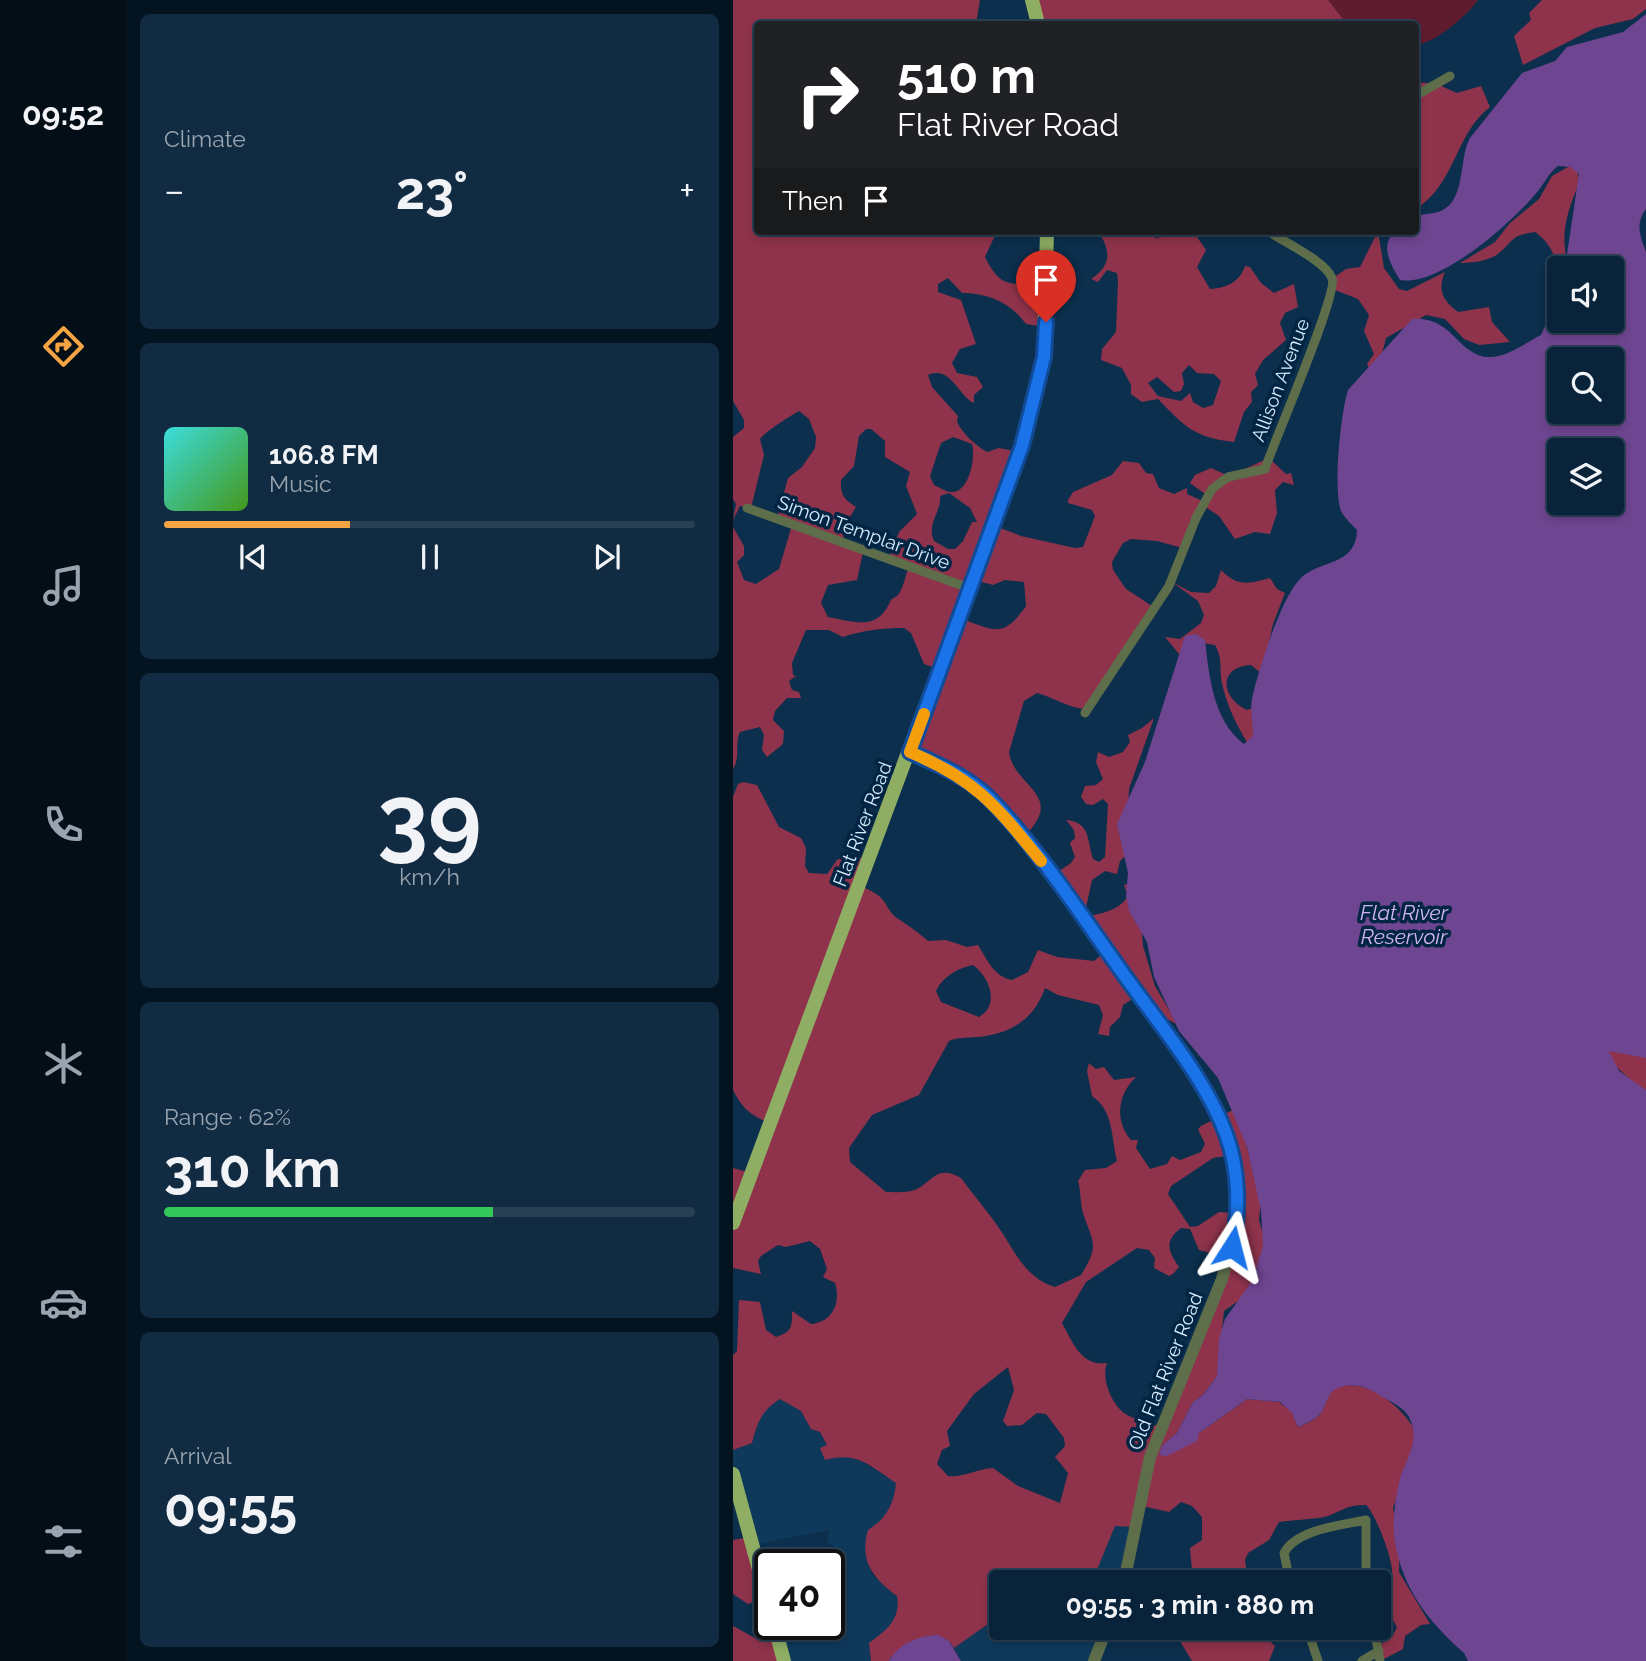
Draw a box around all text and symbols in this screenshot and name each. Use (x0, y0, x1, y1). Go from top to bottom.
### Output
text: 510 m (897, 47, 1036, 104)
icon: right (782, 49, 873, 140)
text: 09:52 (22, 95, 104, 132)
text: Flat River Road (897, 106, 1119, 143)
text: Climate (164, 125, 246, 152)
text: 23° (396, 160, 468, 221)
text: − (164, 168, 184, 213)
text: + (679, 168, 695, 213)
icon: arrive (857, 182, 895, 220)
text: Then (782, 186, 843, 216)
pin (1016, 250, 1076, 322)
map controls (1547, 256, 1624, 515)
button: sound (1547, 256, 1624, 333)
icon: arrive (1027, 261, 1065, 299)
street label: Allison Avenue (1246, 315, 1314, 445)
icon: directions (39, 322, 88, 371)
button: search (1547, 347, 1624, 424)
button: layers (1547, 438, 1624, 515)
text: 106.8 FM (269, 440, 379, 470)
text: Music (269, 470, 332, 497)
street label: Simon Templar Drive (775, 491, 953, 573)
icon: previous (234, 538, 272, 576)
icon: pause (411, 538, 449, 576)
icon: next (588, 538, 626, 576)
icon: music (39, 561, 88, 610)
street label: Flat River Road (828, 758, 896, 890)
text: 39 (377, 764, 482, 871)
icon: phone (39, 800, 88, 849)
text: km/h (399, 863, 460, 890)
water label: Flat River Reservoir (1360, 900, 1449, 949)
icon: climate (39, 1039, 88, 1088)
text: Range · 62% (164, 1103, 291, 1130)
text: 310 km (164, 1138, 341, 1199)
position arrow (1195, 1210, 1269, 1284)
icon: car (39, 1278, 88, 1327)
street label: Old Flat River Road (1123, 1289, 1207, 1453)
text: Arrival (164, 1442, 231, 1469)
text: 09:55 (164, 1477, 297, 1538)
icon: filters (39, 1517, 88, 1566)
speed limit sign: 40 (754, 1549, 845, 1640)
text: 09:55 · 3 min · 880 m (1066, 1590, 1314, 1620)

